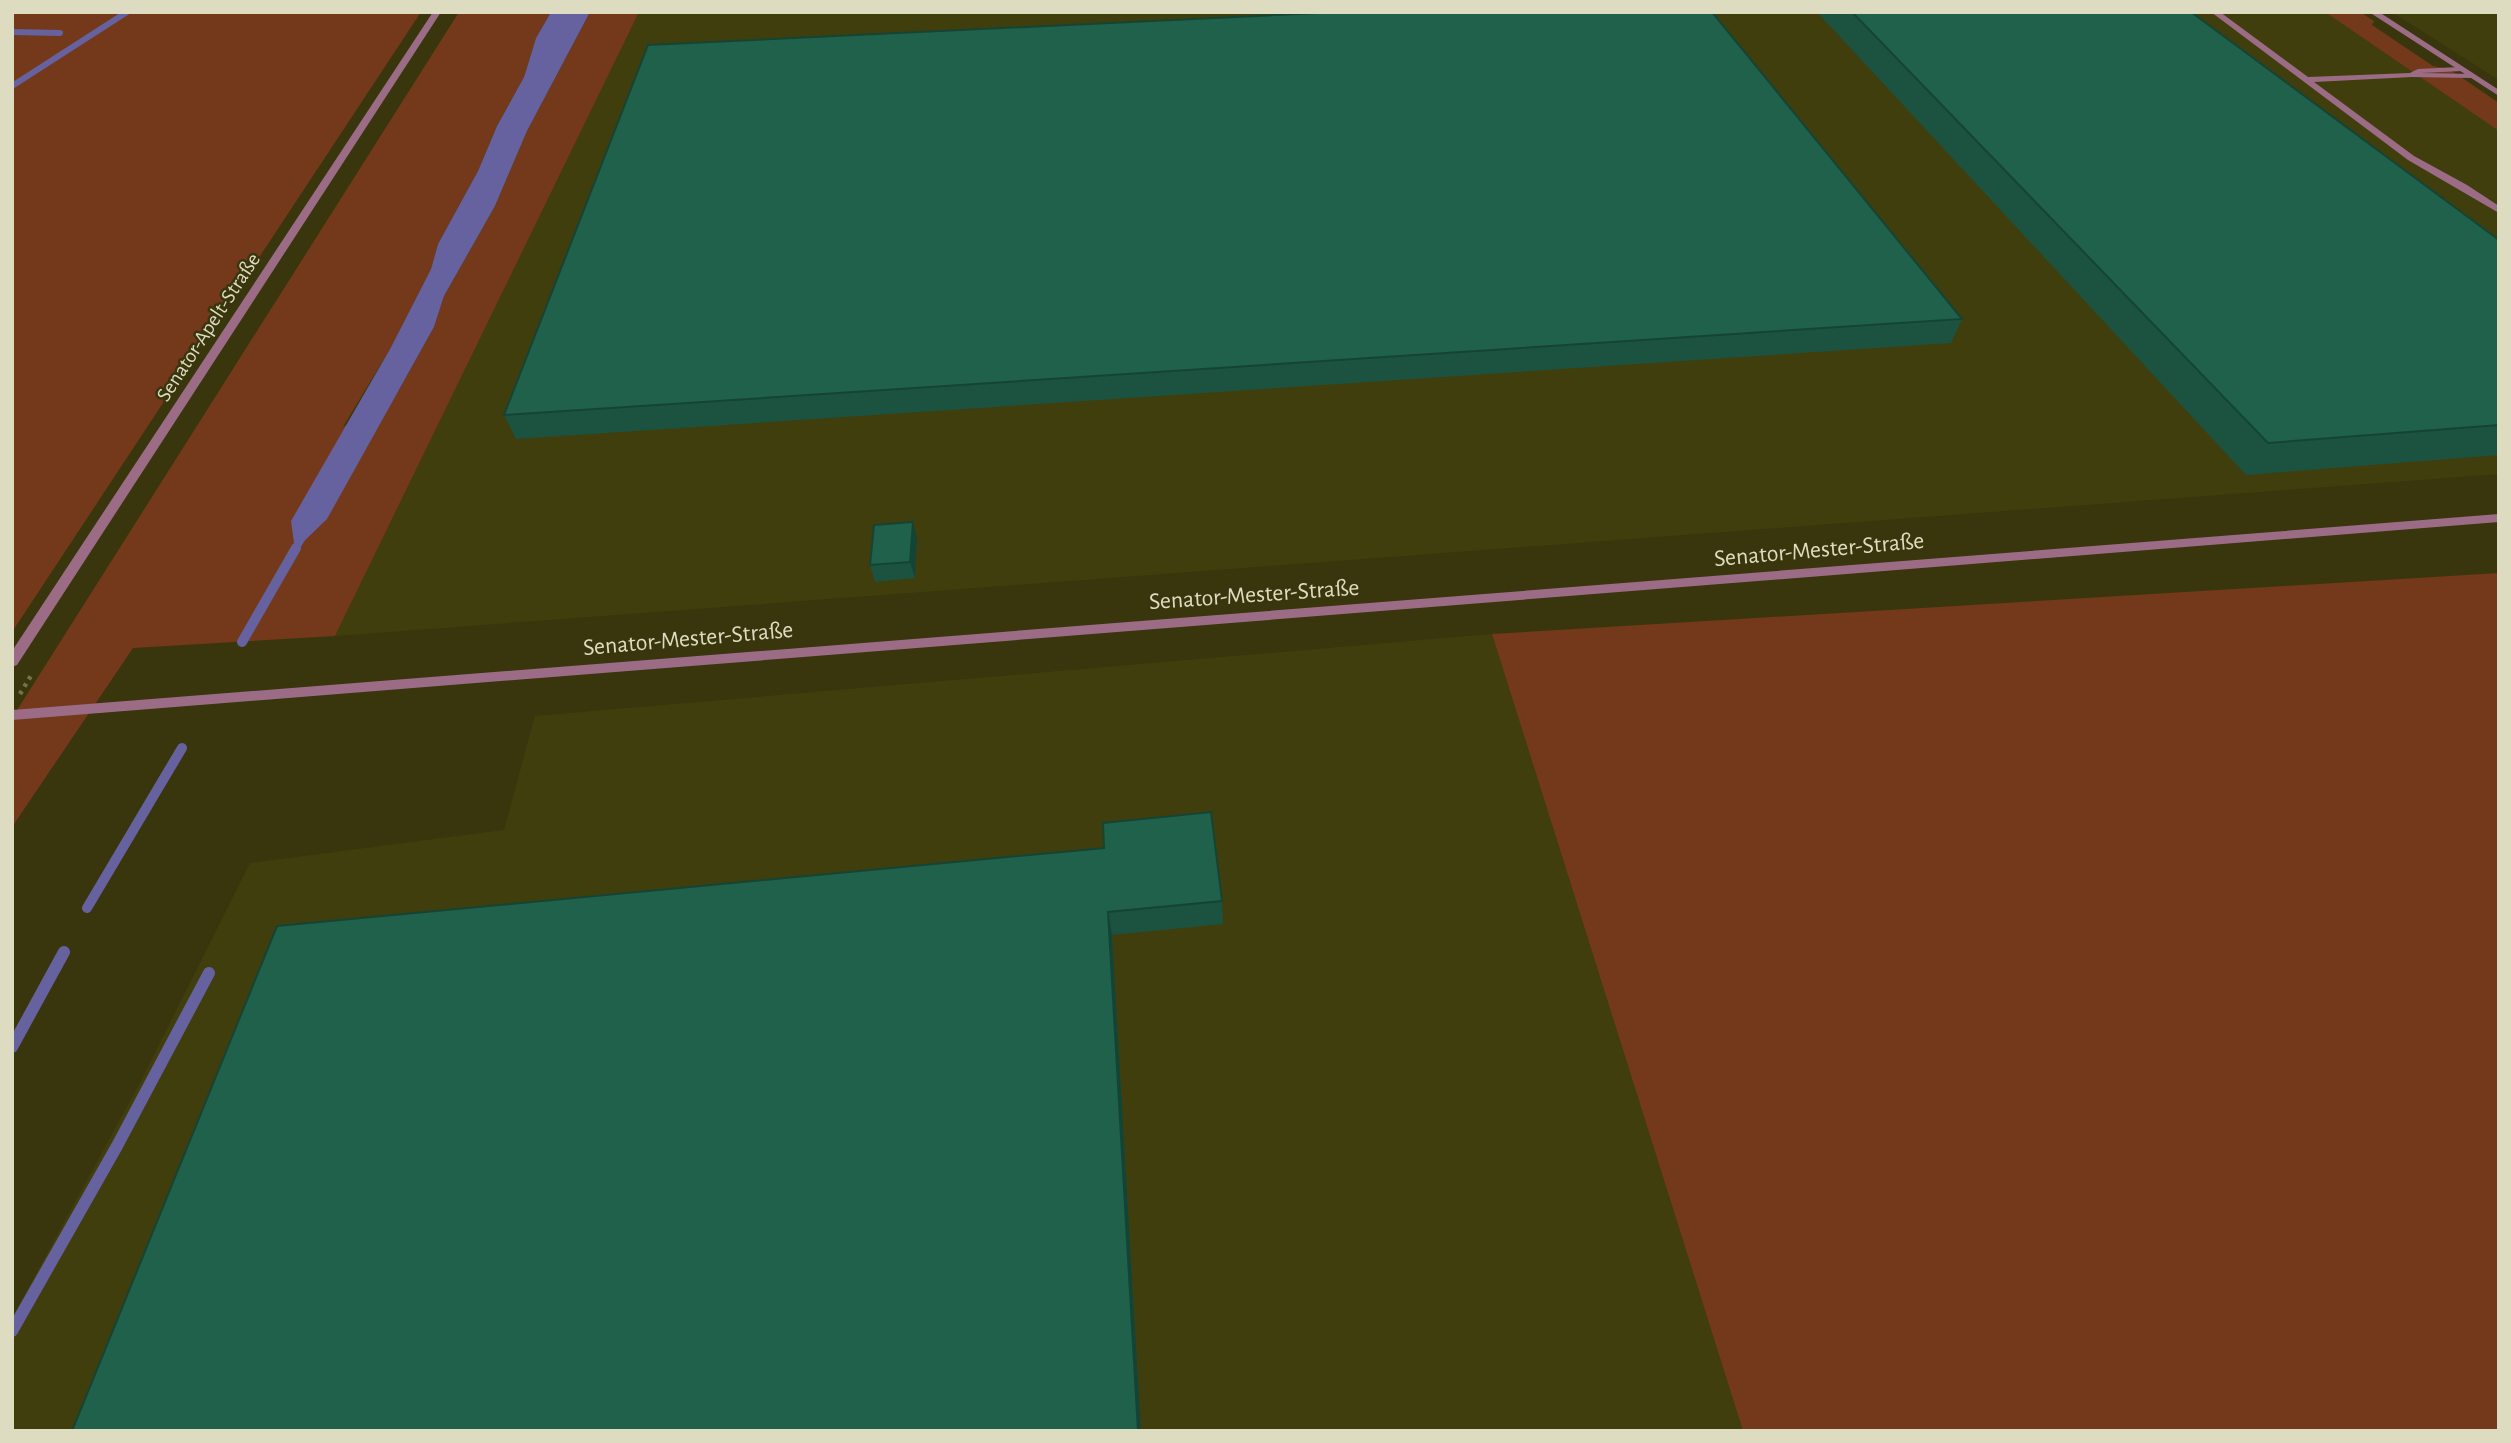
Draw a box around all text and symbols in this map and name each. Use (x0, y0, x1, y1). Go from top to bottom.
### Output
street label: Senator-Apelt-Straße (153, 249, 264, 405)
street label: Senator-Mester-Straße (1713, 529, 1925, 571)
street label: Senator-Mester-Straße (1148, 576, 1360, 614)
street label: Senator-Mester-Straße (582, 618, 794, 660)

